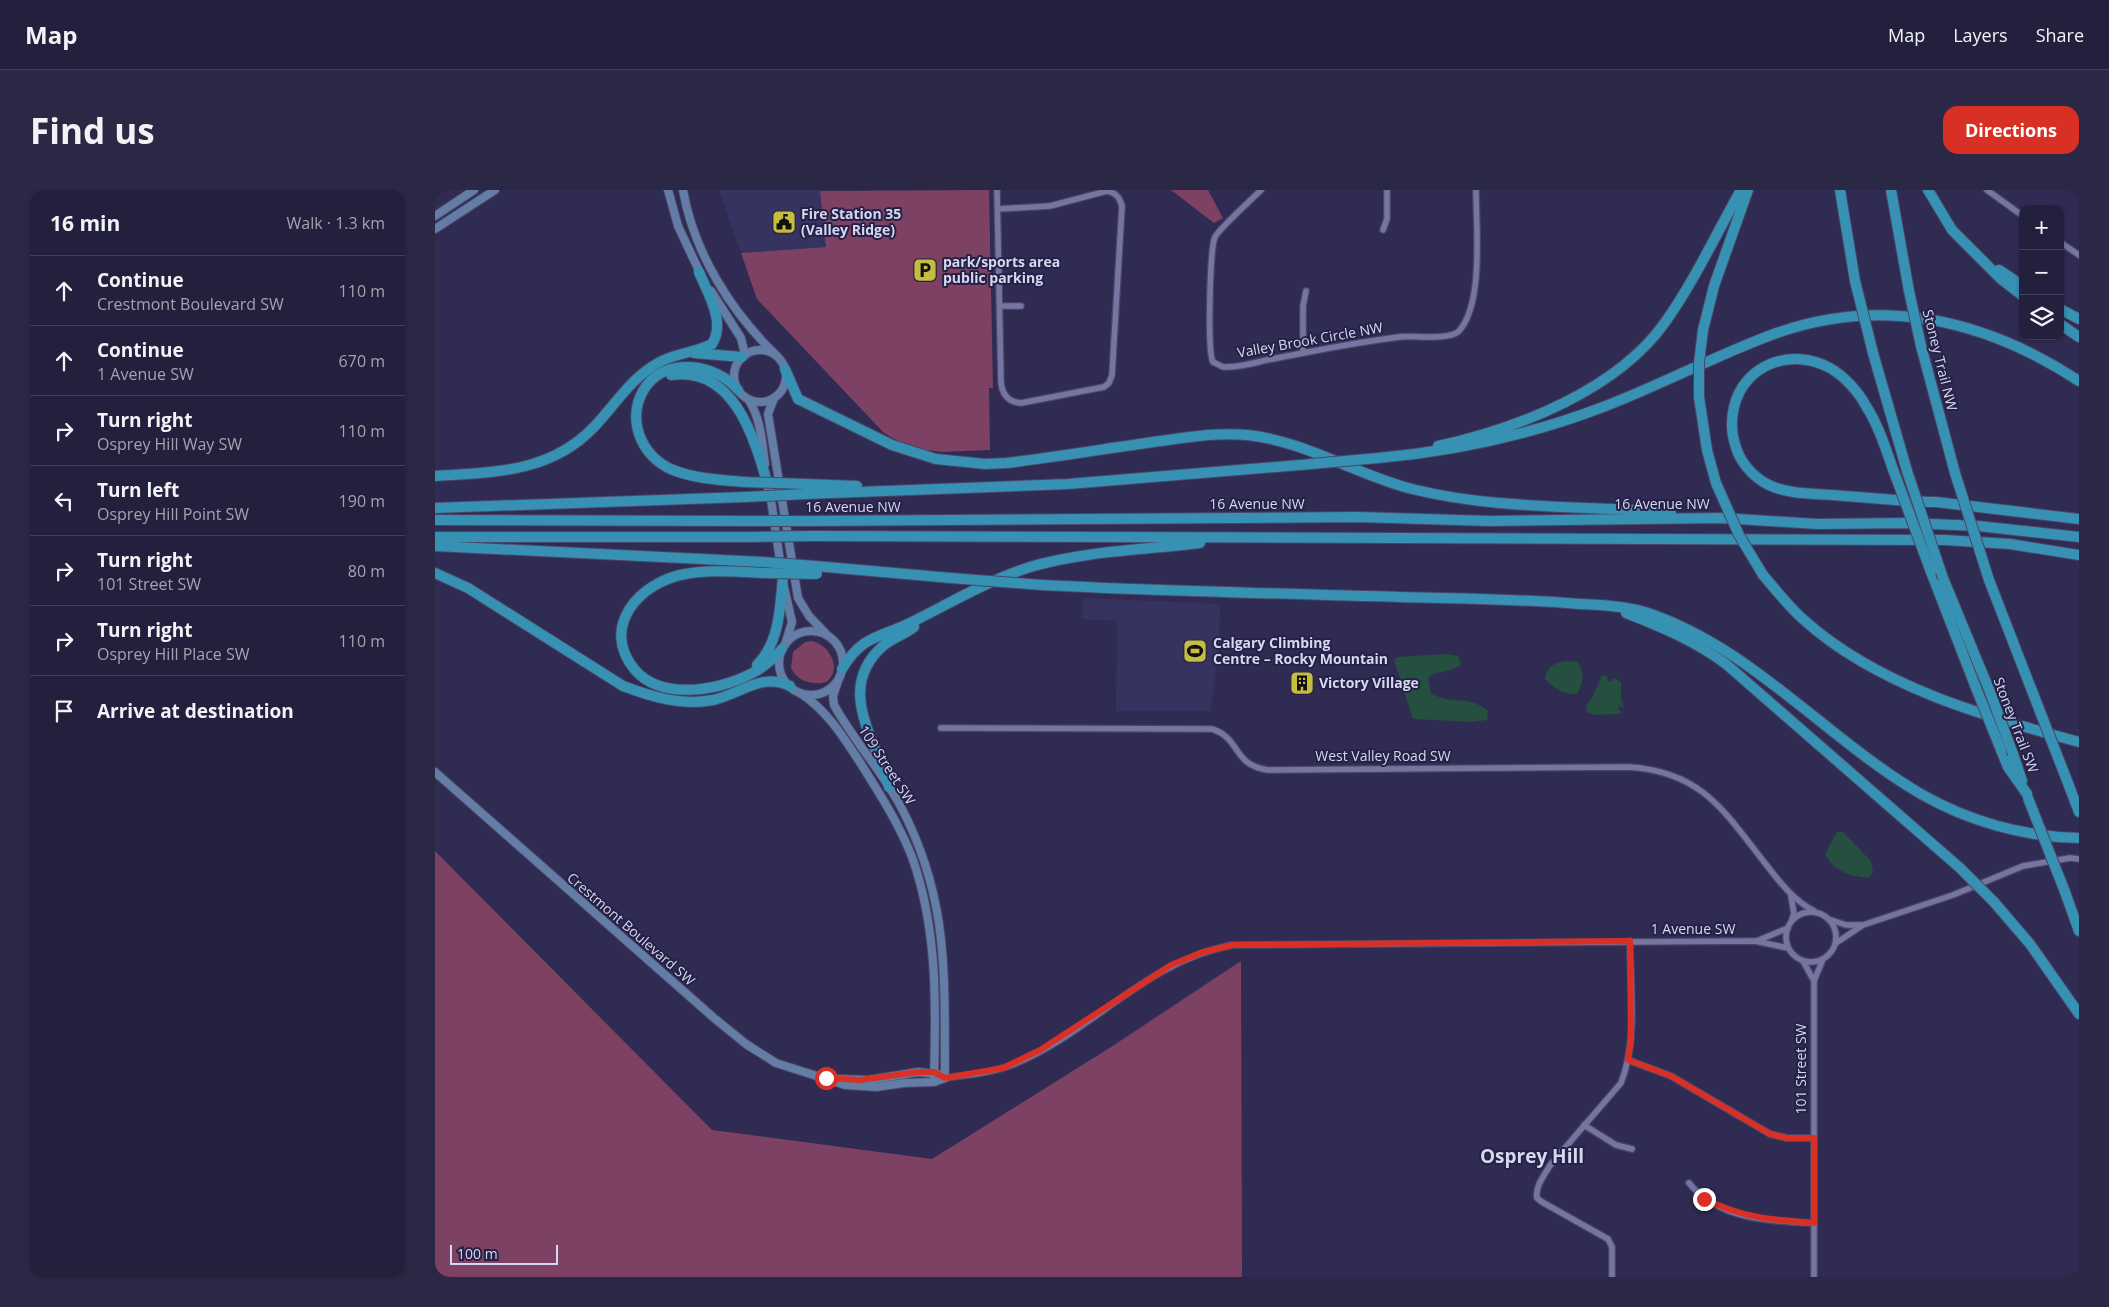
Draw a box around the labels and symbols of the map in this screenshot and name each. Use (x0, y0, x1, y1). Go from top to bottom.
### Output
place label: Fire Station 35 (Valley Ridge) (801, 204, 901, 239)
public building icon: Fire Station 35 (Valley Ridge) (771, 209, 797, 235)
place label: park/sports area public parking (943, 252, 1060, 287)
parking icon: park/sports area public parking (912, 257, 938, 283)
street label: Stoney Trail NW (1919, 307, 1962, 412)
street label: Valley Brook Circle NW (1236, 317, 1384, 362)
street label: 16 Avenue NW (1209, 494, 1305, 513)
street label: 16 Avenue NW (1614, 494, 1710, 513)
street label: 16 Avenue NW (805, 497, 901, 516)
place label: Calgary Climbing Centre – Rocky Mountain (1213, 633, 1388, 668)
sports icon: Calgary Climbing Centre – Rocky Mountain (1182, 638, 1208, 664)
building icon: Victory Village (1289, 670, 1315, 696)
place label: Victory Village (1319, 673, 1419, 692)
street label: Stoney Trail SW (1990, 674, 2043, 775)
street label: 109 Street SW (855, 721, 920, 808)
street label: West Valley Road SW (1315, 746, 1451, 765)
street label: Crestmont Boulevard SW (563, 868, 699, 989)
street label: 1 Avenue SW (1651, 919, 1735, 938)
street label: 101 Street SW (1791, 1023, 1810, 1115)
route start (815, 1067, 838, 1090)
district label: Osprey Hill (1480, 1143, 1584, 1169)
route end (1693, 1188, 1716, 1211)
scale bar (450, 1242, 557, 1265)

